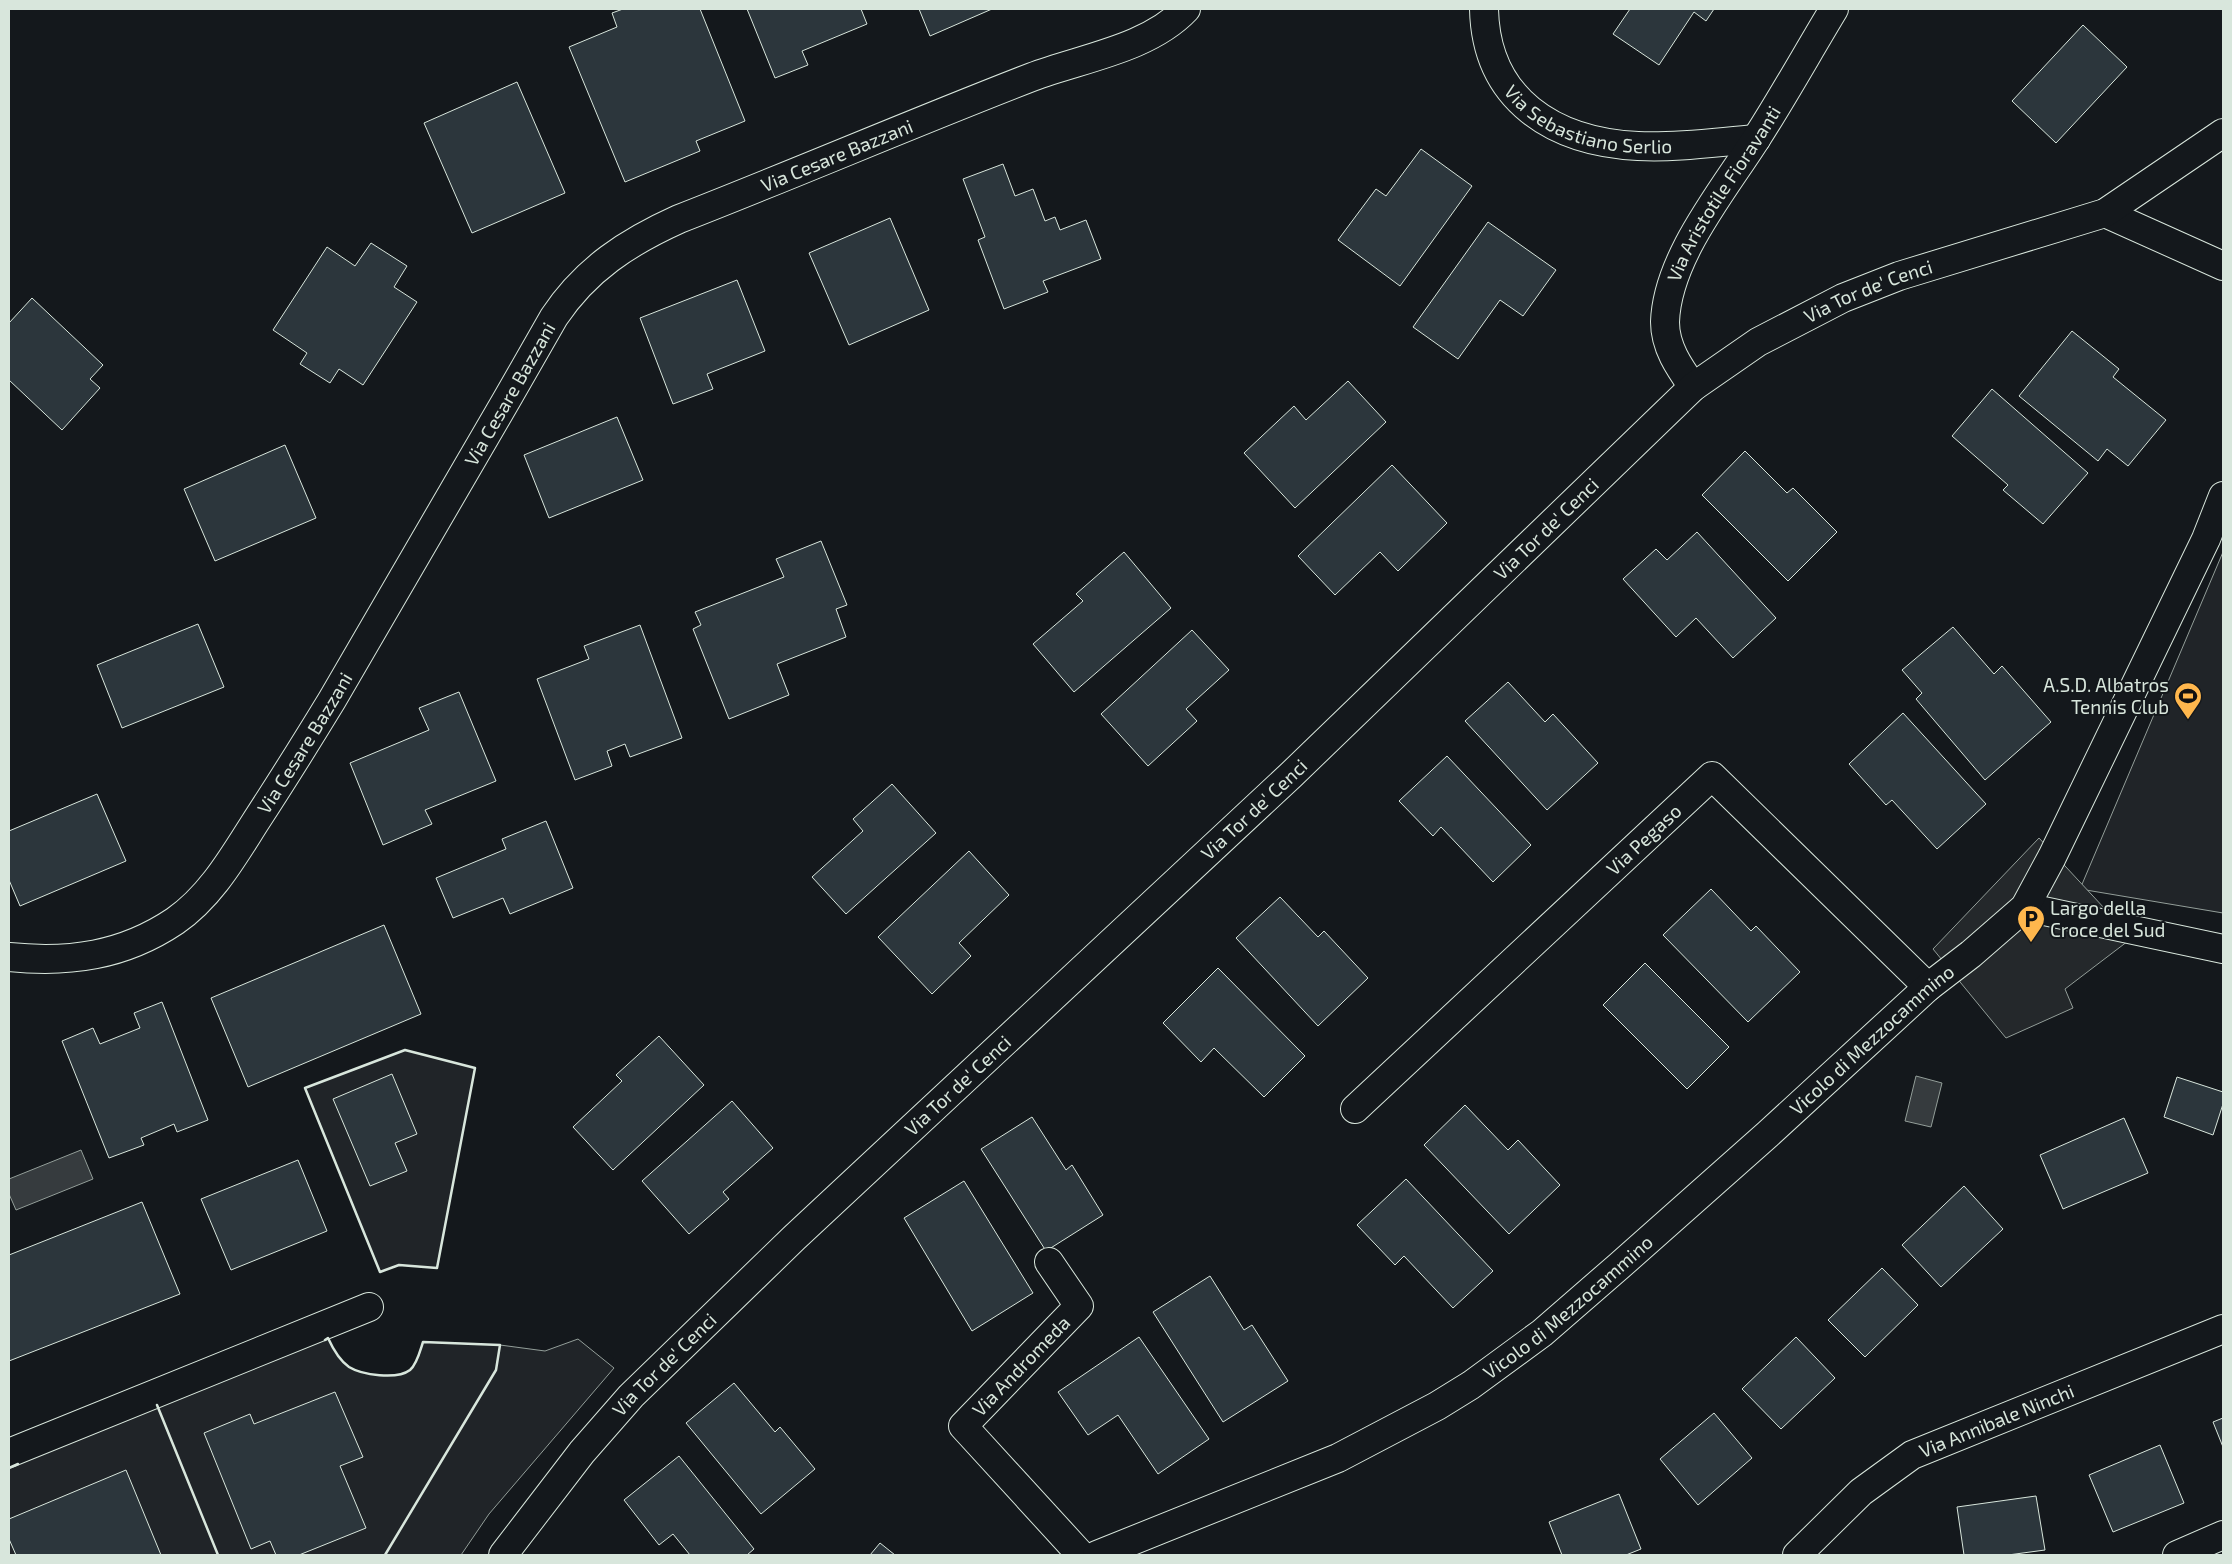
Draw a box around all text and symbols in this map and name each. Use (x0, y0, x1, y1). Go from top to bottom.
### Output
street label: Via Sebastiano Serlio (1500, 80, 1672, 157)
street label: Via Aristotile Fioravanti (1662, 101, 1785, 284)
street label: Via Cesare Bazzani (757, 114, 916, 196)
street label: Via Tor de' Cenci (1800, 254, 1935, 327)
street label: Via Cesare Bazzani (459, 318, 560, 470)
street label: Via Tor de' Cenci (1489, 473, 1603, 584)
street label: Via Cesare Bazzani (252, 668, 357, 818)
place label: A.S.D. Albatros Tennis Club (2043, 673, 2169, 718)
sports icon: A.S.D. Albatros Tennis Club (2173, 681, 2203, 720)
street label: Via Tor de' Cenci (1196, 754, 1312, 864)
street label: Via Pegaso (1601, 799, 1686, 880)
place label: Largo della Croce del Sud (2050, 896, 2165, 941)
parking icon: Largo della Croce del Sud (2016, 904, 2046, 943)
street label: Vicolo di Mezzocammino (1785, 959, 1958, 1119)
street label: Via Tor de' Cenci (900, 1030, 1015, 1140)
street label: Vicolo di Mezzocammino (1478, 1230, 1657, 1383)
street label: Via Tor de' Cenci (607, 1308, 721, 1420)
street label: Via Andromeda (967, 1311, 1074, 1421)
street label: Via Annibale Ninchi (1916, 1379, 2077, 1462)

